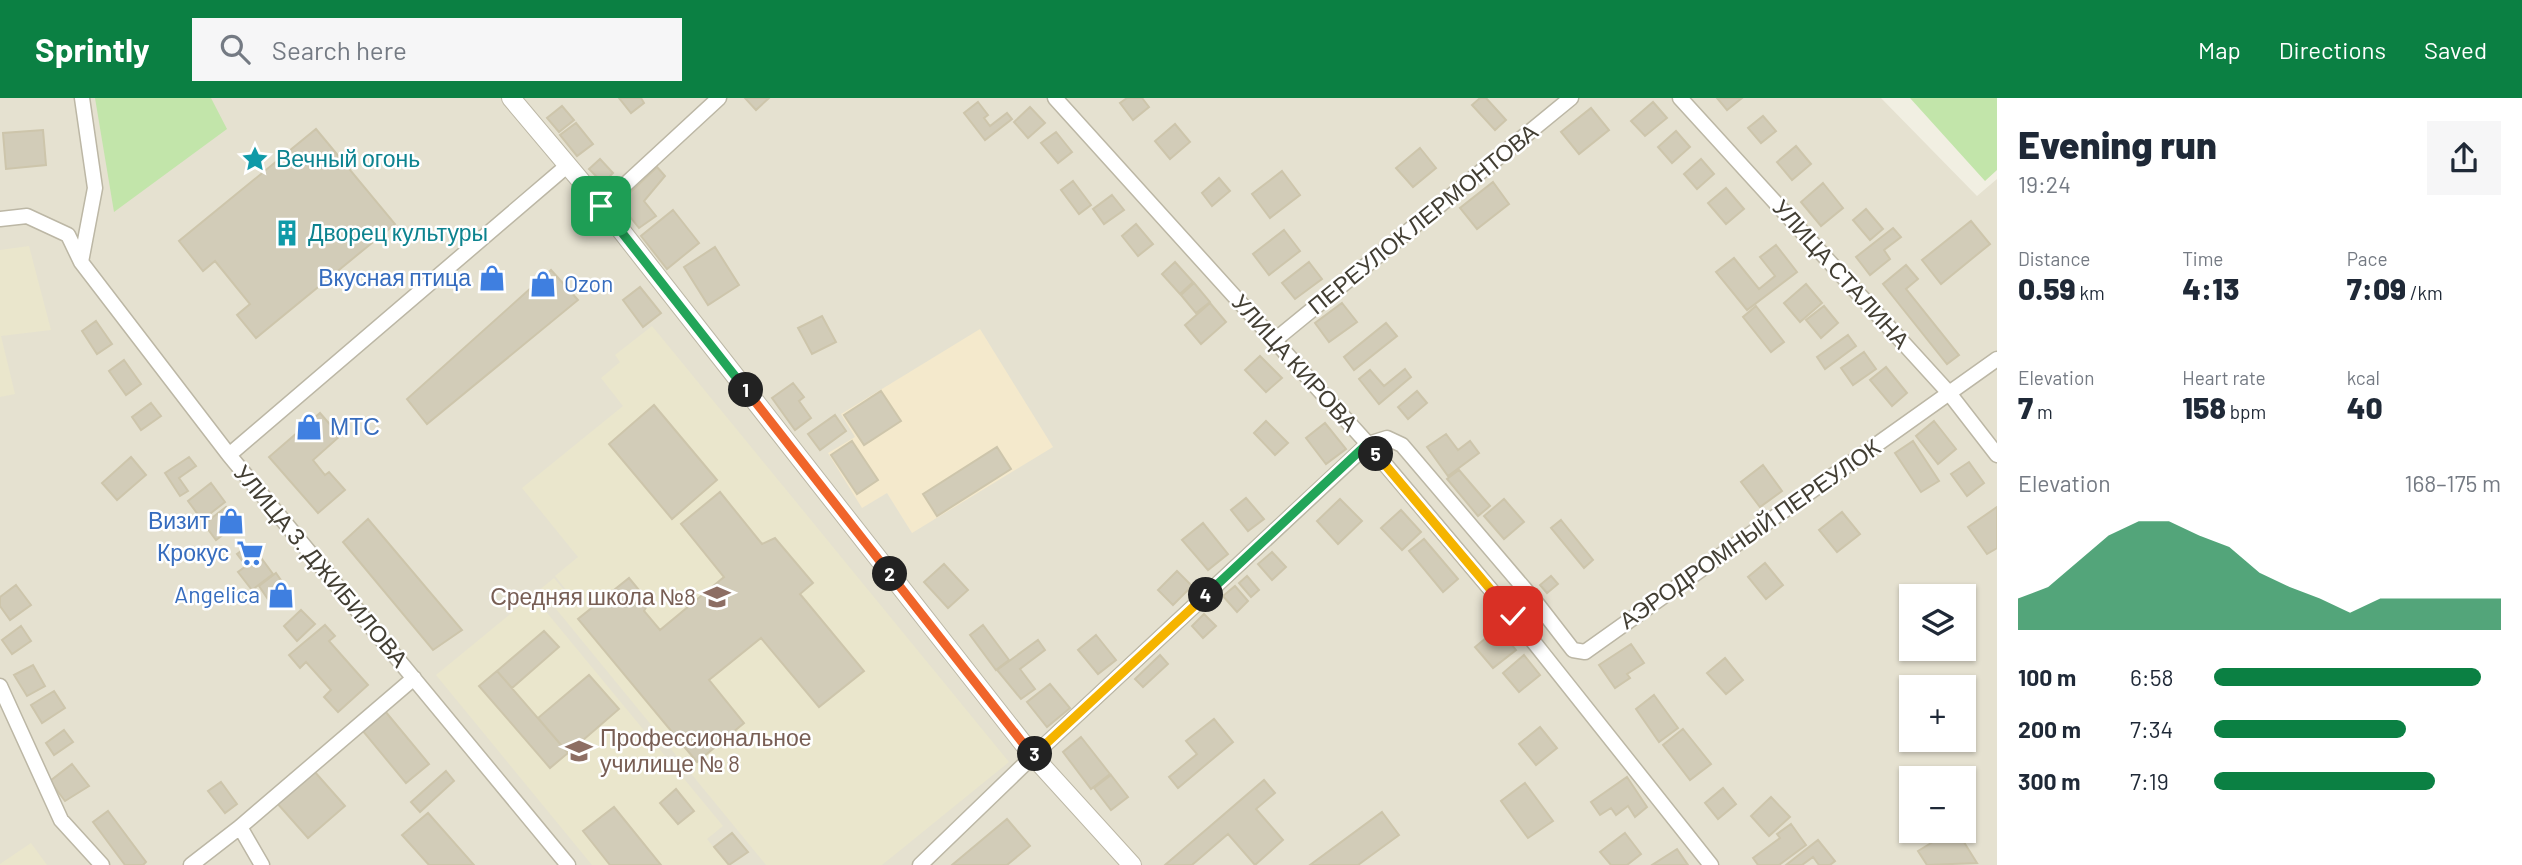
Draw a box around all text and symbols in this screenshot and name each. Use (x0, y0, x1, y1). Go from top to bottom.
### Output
search box (192, 18, 682, 81)
text: Sprintly (35, 29, 150, 69)
icon: search (216, 30, 254, 68)
text: Search here (272, 34, 407, 65)
text: Map (2198, 35, 2241, 64)
text: Directions (2279, 35, 2386, 64)
text: Saved (2424, 35, 2487, 64)
street label: ПЕРЕУЛОК ЛЕРМОНТОВА (1302, 117, 1543, 320)
text: Evening run (2018, 121, 2217, 167)
button: share (2427, 121, 2501, 195)
place icon: Вечный огонь (240, 144, 270, 174)
place label: Вечный огонь (276, 144, 420, 172)
text: 19:24 (2018, 170, 2071, 198)
pin (571, 176, 631, 236)
icon: arrive (582, 187, 620, 225)
street label: УЛИЦА СТАЛИНА (1767, 193, 1916, 354)
building icon: Дворец культуры (272, 218, 302, 248)
place label: Дворец культуры (308, 218, 488, 246)
text: Distance (2018, 247, 2090, 270)
text: Time (2182, 247, 2223, 270)
text: Pace (2347, 247, 2388, 270)
place label: Вкусная птица (318, 263, 471, 291)
shop icon: Вкусная птица (477, 263, 507, 293)
shop icon: Ozon (528, 269, 558, 299)
place label: Ozon (564, 269, 613, 297)
text: 0.59 (2018, 270, 2076, 306)
text: 4:13 (2182, 270, 2239, 306)
text: 7:09 (2347, 270, 2406, 306)
text: km (2076, 281, 2105, 304)
text: /km (2406, 281, 2443, 304)
street label: УЛИЦА КИРОВА (1227, 288, 1365, 437)
text: Elevation (2018, 366, 2095, 389)
text: Heart rate (2182, 366, 2266, 389)
text: kcal (2347, 366, 2380, 389)
pin: 1 (728, 372, 764, 408)
text: 1 (742, 378, 749, 401)
text: 7 (2018, 389, 2033, 425)
text: 158 (2182, 389, 2226, 425)
text: 40 (2347, 389, 2383, 425)
text: m (2033, 400, 2053, 423)
text: bpm (2226, 400, 2266, 423)
shop icon: МТС (294, 412, 324, 442)
place label: МТС (330, 412, 380, 440)
street label: АЭРОДРОМНЫЙ ПЕРЕУЛОК (1614, 432, 1886, 634)
pin: 5 (1358, 436, 1394, 472)
text: 5 (1370, 442, 1381, 465)
street label: УЛИЦА З. ДЖИБИЛОВА (229, 459, 415, 673)
text: Elevation (2018, 469, 2111, 497)
text: 168–175 m (2404, 469, 2501, 497)
place label: Визит (148, 506, 210, 534)
shop icon: Визит (216, 506, 246, 536)
place label: Крокус (157, 538, 229, 566)
supermarket icon: Крокус (235, 538, 265, 568)
pin: 2 (872, 556, 908, 592)
text: 2 (884, 562, 895, 585)
pin: 4 (1188, 578, 1224, 612)
place label: Angelica (174, 580, 260, 608)
shop icon: Angelica (266, 580, 296, 610)
place label: Средняя школа №8 (490, 582, 696, 610)
school or university icon: Средняя школа №8 (702, 582, 732, 612)
text: 4 (1200, 583, 1211, 606)
map controls (1899, 584, 1976, 843)
button: layers (1899, 584, 1976, 661)
pin (1483, 586, 1543, 646)
icon: check (1494, 597, 1532, 635)
text: 100 m (2018, 663, 2076, 691)
text: 6:58 (2130, 663, 2173, 691)
button: + (1899, 675, 1976, 752)
text: 200 m (2018, 715, 2081, 743)
text: 7:34 (2130, 715, 2173, 743)
place label: Профессиональное училище № 8 (600, 723, 812, 777)
school or university icon: Профессиональное училище № 8 (564, 736, 594, 766)
pin: 3 (1018, 736, 1052, 772)
text: 3 (1029, 742, 1040, 765)
button: − (1899, 766, 1976, 843)
text: 300 m (2018, 767, 2080, 795)
text: 7:19 (2130, 767, 2169, 795)

